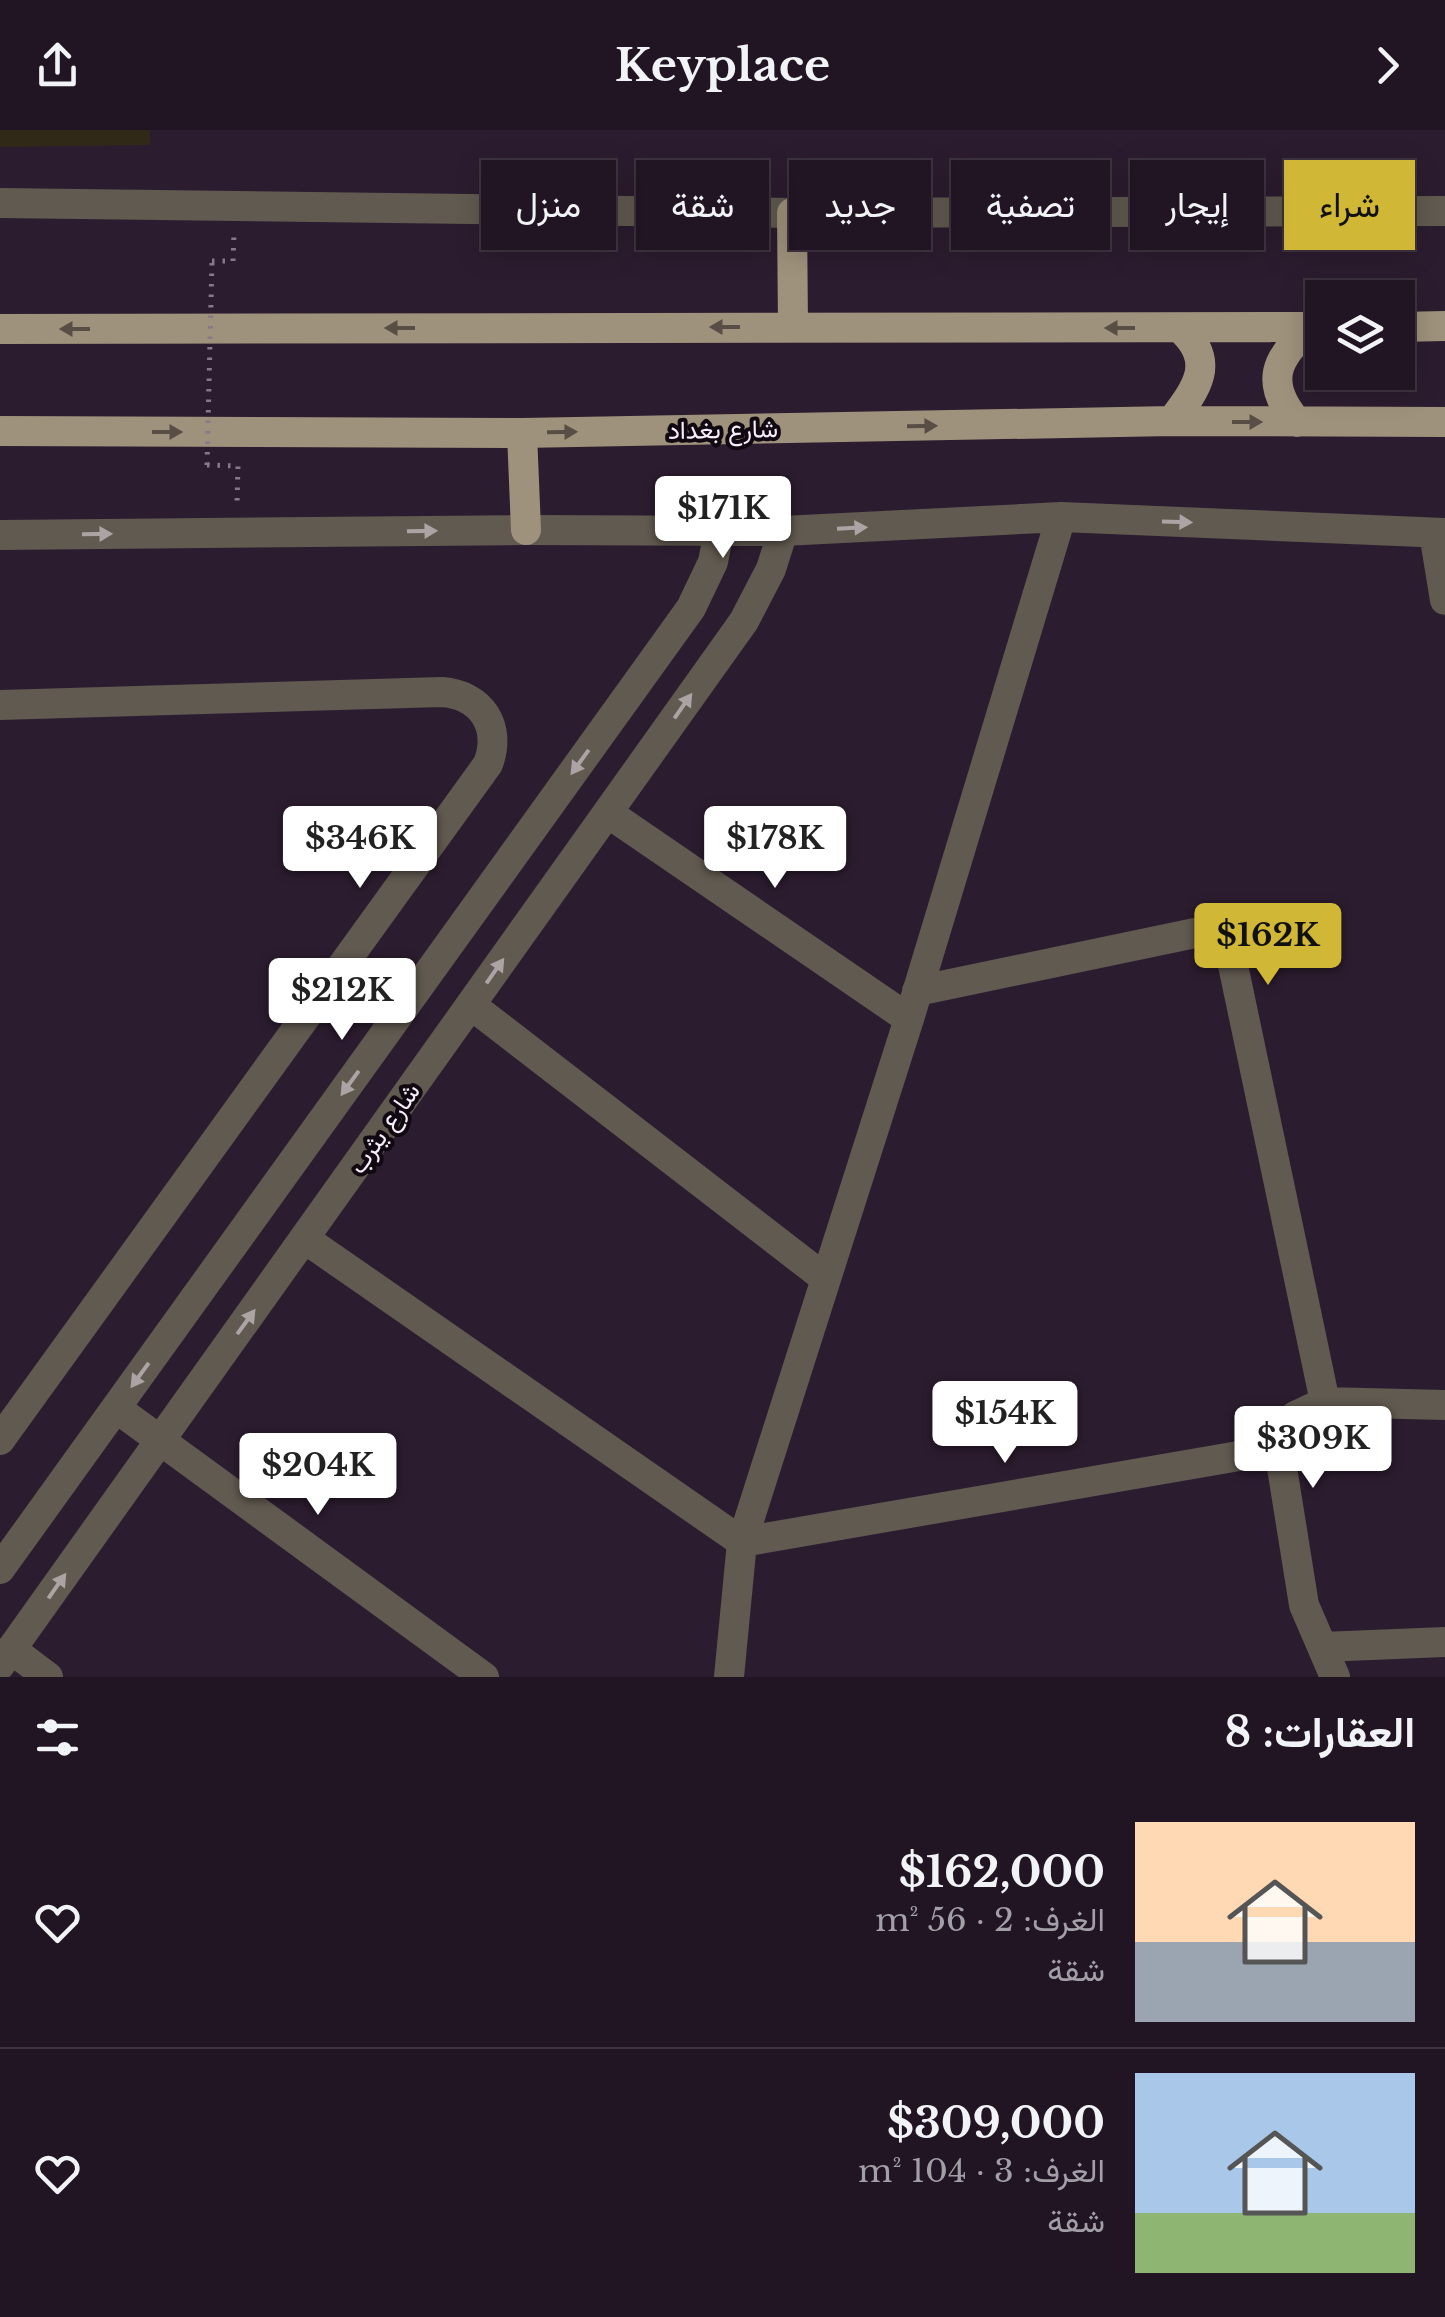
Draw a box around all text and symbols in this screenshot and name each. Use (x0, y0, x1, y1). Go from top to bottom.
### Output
text: Keyplace (615, 37, 830, 93)
icon: share (30, 38, 85, 93)
icon: forward (1360, 38, 1415, 93)
chip: منزل (481, 160, 616, 250)
chip: شقة (636, 160, 769, 250)
chip: جديد (789, 160, 931, 250)
chip: تصفية (951, 160, 1110, 250)
chip: إيجار (1130, 160, 1264, 250)
chip: شراء (1284, 160, 1415, 250)
map controls (1305, 280, 1415, 390)
button: layers (1305, 280, 1415, 390)
one-way arrow (384, 320, 416, 336)
one-way arrow (709, 320, 741, 336)
one-way arrow (1104, 320, 1136, 336)
one-way arrow (59, 321, 91, 337)
street label: شارع بغداد (668, 413, 778, 447)
one-way arrow (1232, 414, 1264, 430)
one-way arrow (907, 417, 939, 433)
one-way arrow (152, 424, 184, 440)
one-way arrow (547, 424, 579, 440)
pin: $171K (653, 476, 793, 561)
text: $171K (677, 488, 769, 528)
one-way arrow (1161, 514, 1193, 530)
one-way arrow (837, 520, 869, 536)
one-way arrow (407, 522, 439, 538)
one-way arrow (82, 526, 114, 542)
one-way arrow (673, 693, 692, 720)
one-way arrow (571, 749, 591, 776)
pin: $346K (290, 806, 430, 891)
pin: $178K (705, 806, 845, 891)
text: $346K (305, 818, 415, 858)
text: $178K (726, 818, 824, 858)
pin: $162K (1198, 903, 1338, 988)
text: $162K (1216, 915, 1320, 955)
pin: $212K (272, 958, 412, 1043)
one-way arrow (485, 958, 504, 984)
text: $212K (291, 970, 393, 1010)
one-way arrow (341, 1070, 360, 1096)
street label: شارع يثرب (342, 1077, 428, 1180)
one-way arrow (235, 1308, 255, 1335)
one-way arrow (131, 1362, 150, 1389)
pin: $154K (935, 1381, 1075, 1466)
text: $154K (954, 1393, 1056, 1433)
pin: $309K (1243, 1406, 1383, 1491)
text: $309K (1256, 1418, 1370, 1458)
pin: $204K (248, 1433, 388, 1518)
text: $204K (261, 1445, 375, 1485)
one-way arrow (46, 1573, 66, 1599)
text: العقارات: 8 (1224, 1706, 1415, 1758)
icon: filters (30, 1710, 85, 1765)
text: $162,000 (899, 1846, 1105, 1898)
icon: home (1215, 1862, 1335, 1982)
icon: heart (30, 1895, 85, 1950)
text: الغرف: 2 · 56 m² (875, 1900, 1105, 1940)
text: شقة (1047, 1950, 1105, 1990)
text: $309,000 (887, 2097, 1105, 2149)
icon: home (1215, 2113, 1335, 2233)
icon: heart (30, 2146, 85, 2201)
text: الغرف: 3 · 104 m² (858, 2151, 1105, 2191)
text: شقة (1047, 2201, 1105, 2241)

